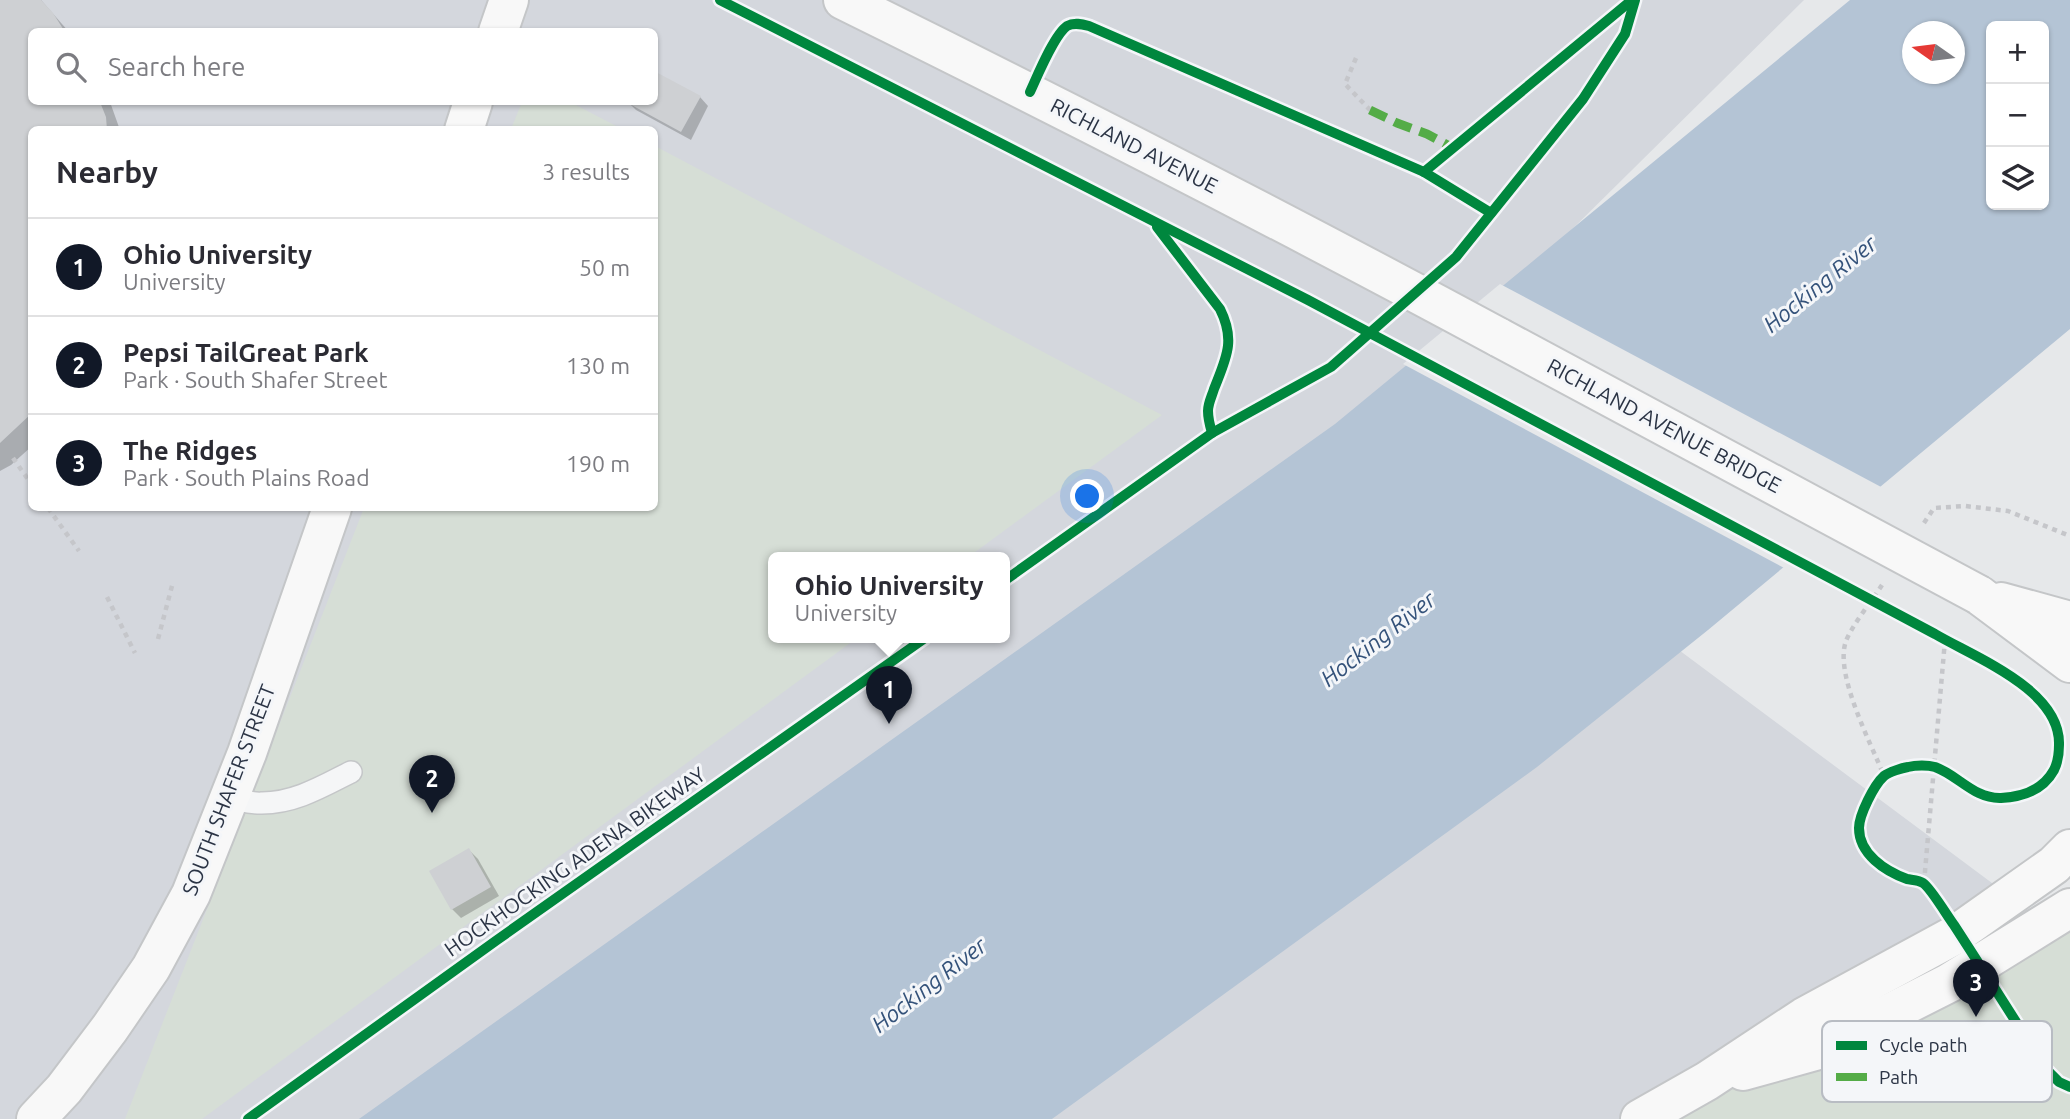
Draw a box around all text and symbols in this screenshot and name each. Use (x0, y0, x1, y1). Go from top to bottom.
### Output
north arrow (1902, 21, 1965, 84)
map controls (1986, 21, 2049, 210)
button: + (1986, 21, 2049, 84)
search box (28, 28, 658, 105)
icon: search (52, 48, 90, 86)
text: Search here (108, 52, 245, 81)
button: − (1986, 84, 2049, 147)
street label: RICHLAND AVENUE (1047, 93, 1222, 198)
button: layers (1986, 147, 2049, 210)
text: Nearby (56, 155, 158, 189)
text: 3 results (542, 159, 630, 184)
water label: Hocking River (1758, 230, 1882, 337)
text: Ohio University (123, 240, 312, 269)
text: 1 (73, 255, 85, 280)
text: 50 m (579, 255, 630, 280)
text: University (123, 269, 226, 294)
text: Pepsi TailGreat Park (123, 338, 369, 367)
text: 2 (73, 353, 85, 378)
text: 130 m (566, 353, 630, 378)
street label: RICHLAND AVENUE BRIDGE (1543, 353, 1786, 497)
text: Park · South Shafer Street (123, 367, 388, 392)
text: The Ridges (123, 436, 257, 465)
text: 3 (73, 451, 85, 476)
text: 190 m (566, 451, 630, 476)
text: Park · South Plains Road (123, 465, 370, 490)
your location (1070, 479, 1104, 513)
popup (768, 552, 1010, 643)
text: Ohio University (794, 571, 984, 600)
water label: Hocking River (1316, 586, 1441, 691)
text: University (794, 600, 897, 625)
pin: 1 (866, 666, 912, 724)
street label: SOUTH SHAFER STREET (177, 681, 279, 898)
pin: 2 (409, 755, 455, 813)
street label: HOCKHOCKING ADENA BIKEWAY (439, 762, 709, 961)
water label: Hocking River (867, 932, 992, 1037)
pin: 3 (1953, 959, 1999, 1017)
legend (1822, 1021, 2052, 1102)
text: Cycle path (1879, 1034, 1968, 1056)
text: Path (1879, 1066, 1918, 1088)

